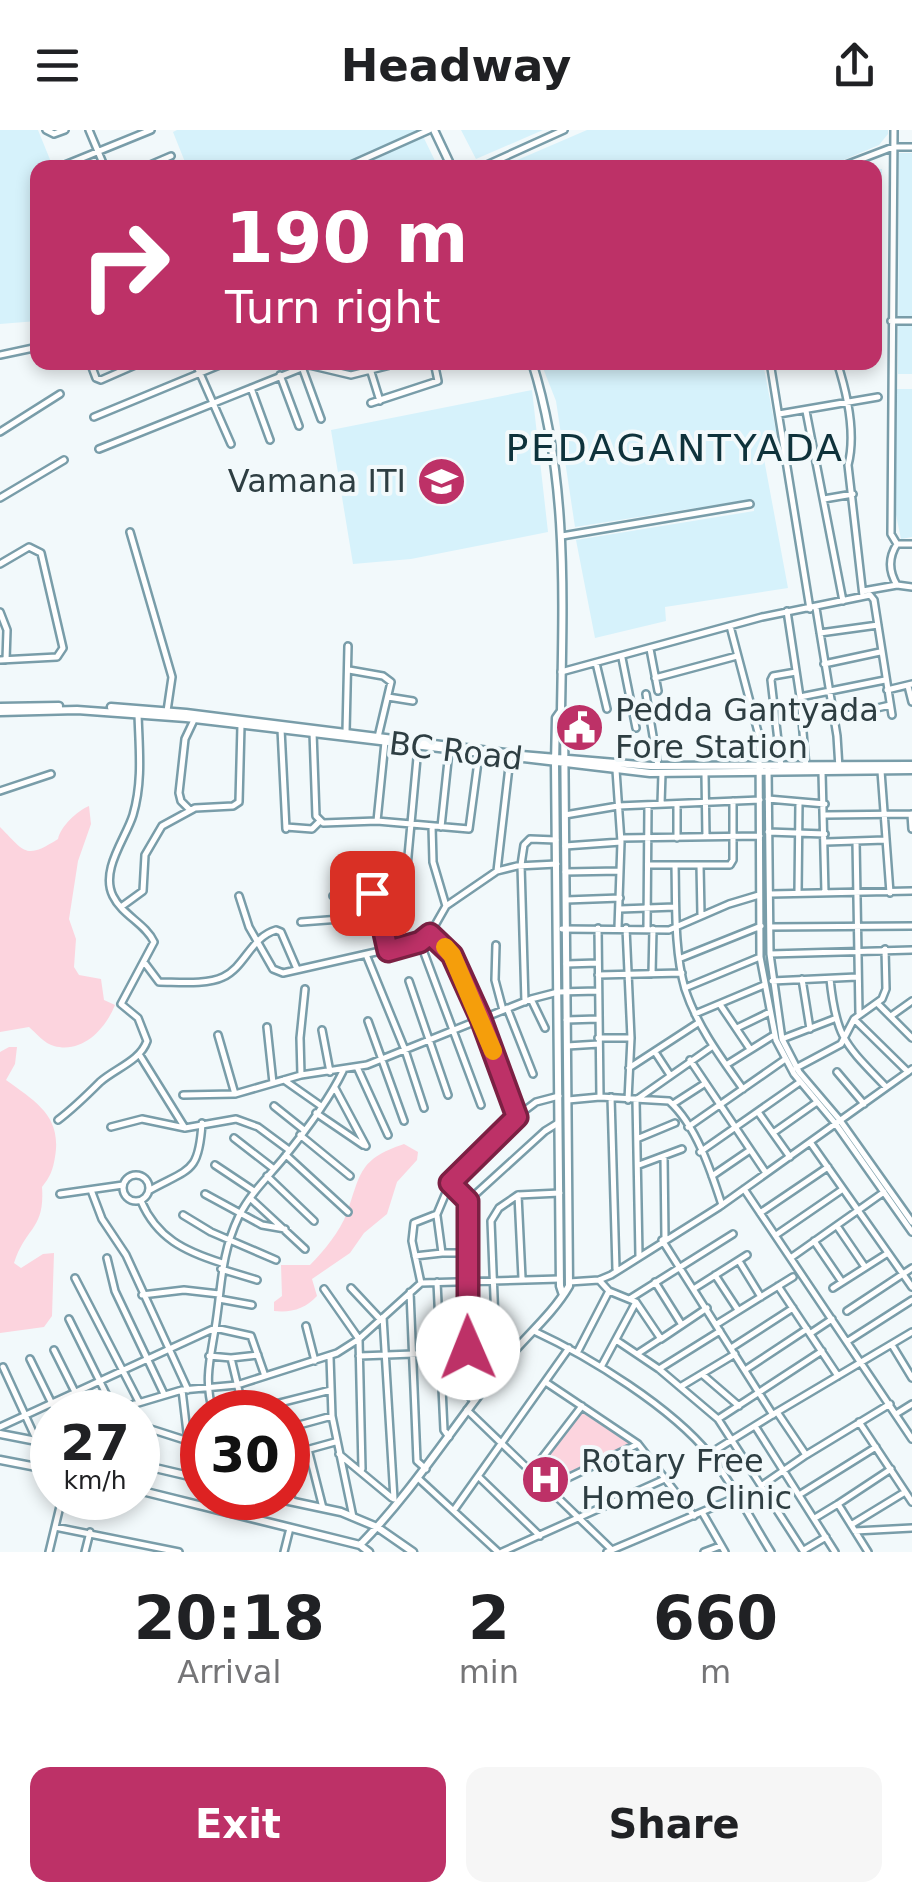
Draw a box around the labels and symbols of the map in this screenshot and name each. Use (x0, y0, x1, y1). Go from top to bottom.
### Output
district label: PEDAGANTYADA (506, 426, 844, 470)
school or university icon: Vamana ITI (415, 455, 467, 507)
place label: Vamana ITI (228, 462, 406, 500)
place label: Pedda Gantyada Fore Station (615, 691, 879, 766)
public building icon: Pedda Gantyada Fore Station (554, 702, 606, 754)
street label: BC Road (387, 724, 525, 778)
pin (330, 851, 415, 936)
position arrow (416, 1296, 520, 1400)
speed limit sign: 30 (180, 1390, 310, 1520)
place label: Rotary Free Homeo Clinic (581, 1442, 792, 1517)
hospital icon: Rotary Free Homeo Clinic (520, 1453, 572, 1505)

